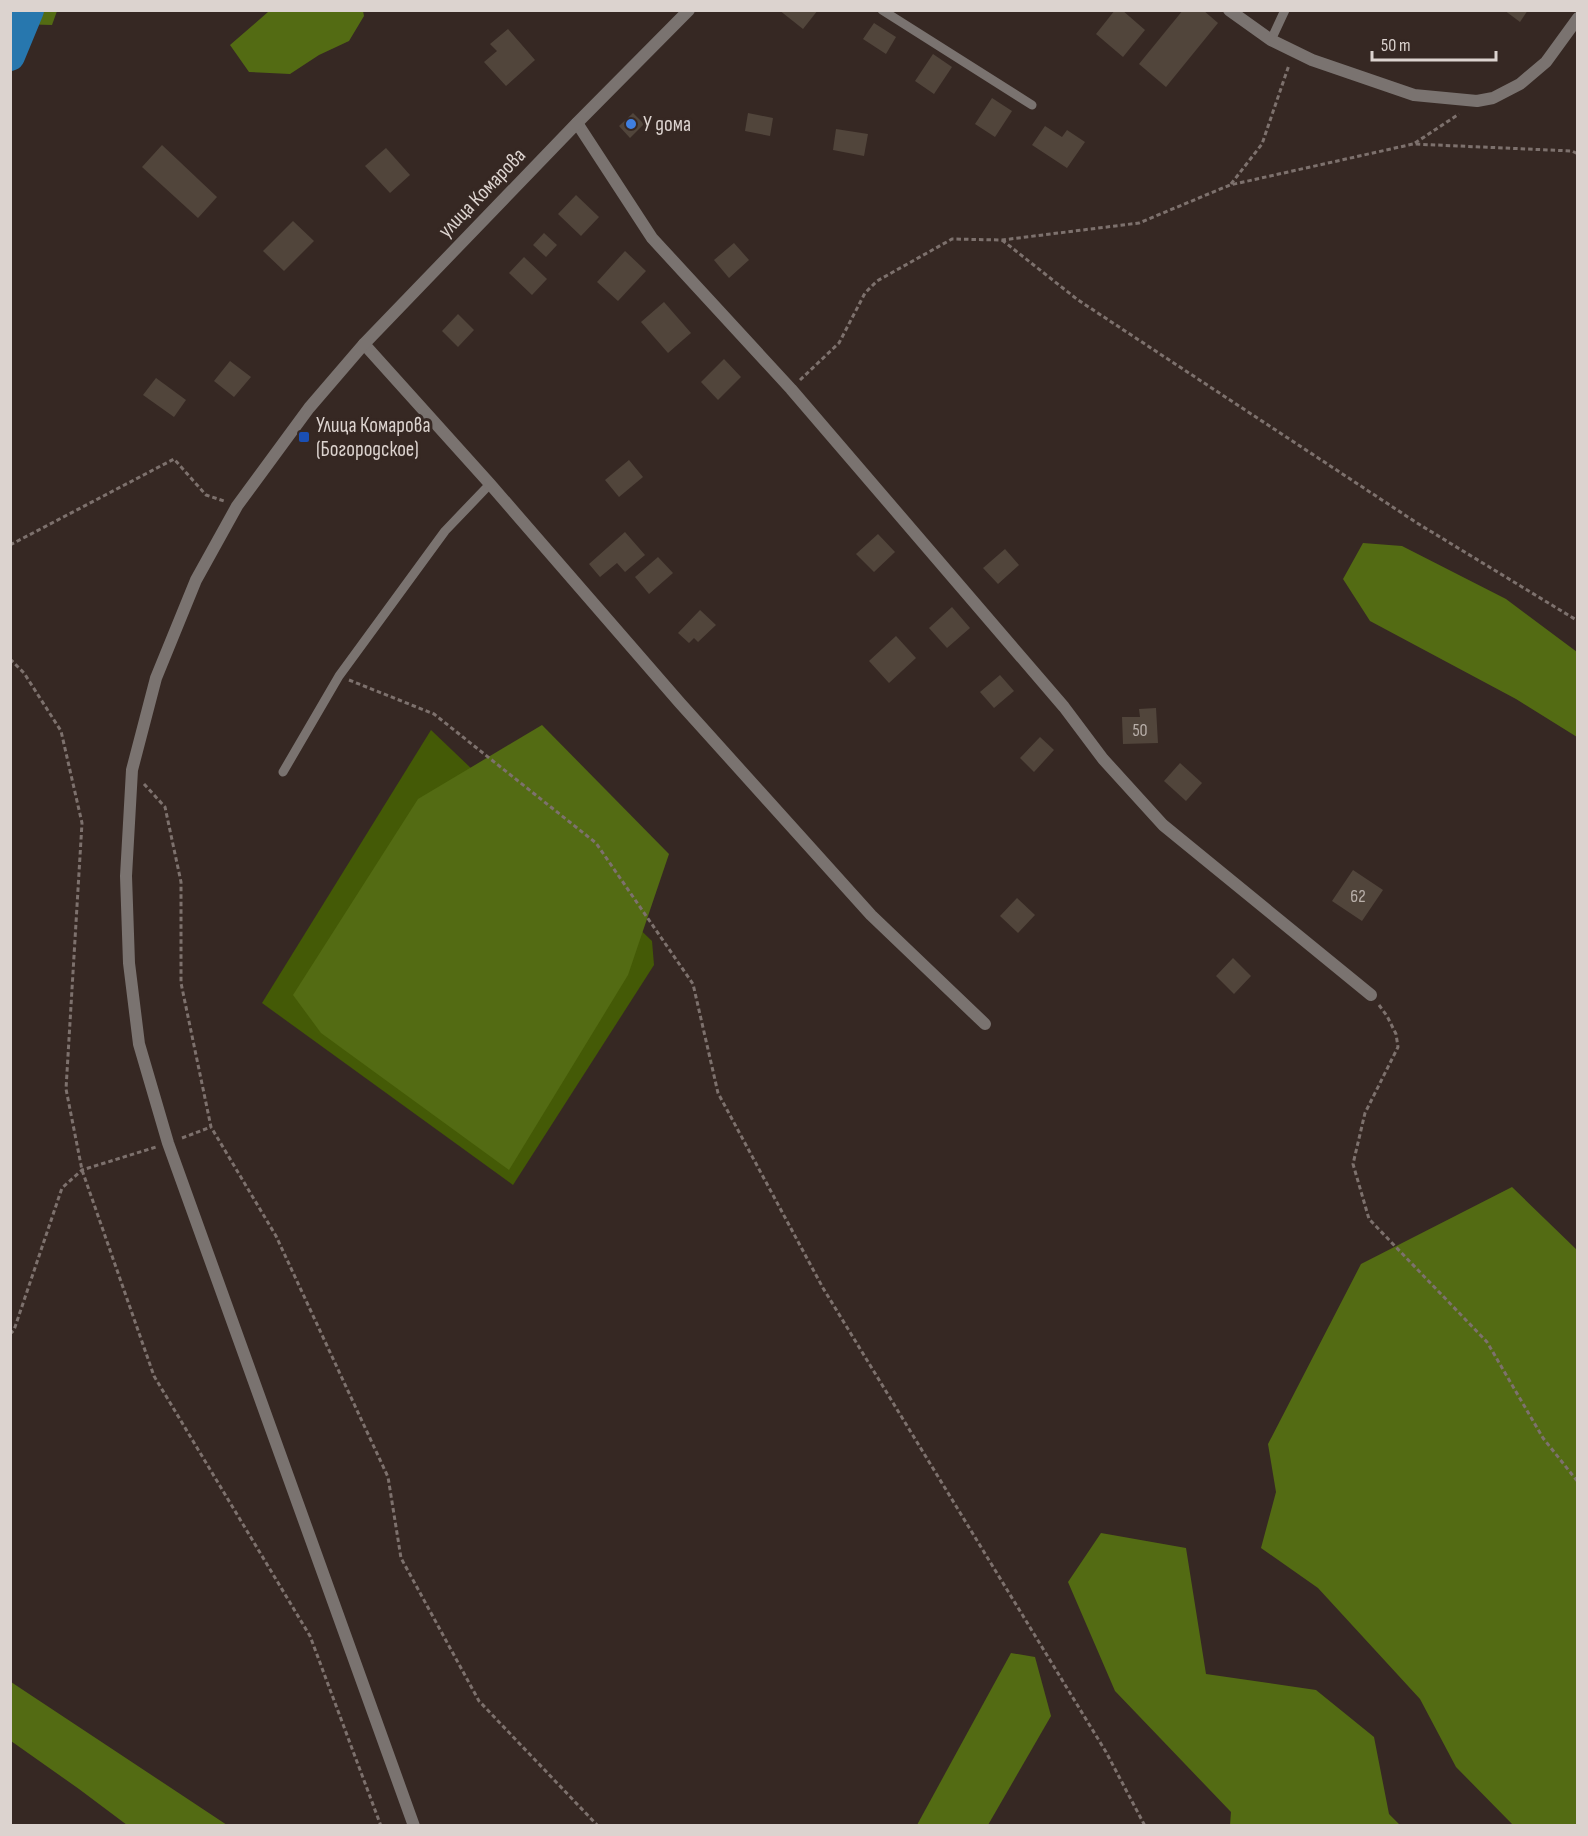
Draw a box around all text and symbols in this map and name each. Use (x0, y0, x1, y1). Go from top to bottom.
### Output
scale bar (1372, 24, 1496, 62)
text: 50 m (1381, 35, 1411, 56)
place label: У дома (643, 112, 691, 137)
marker: У дома (624, 117, 638, 131)
street label: улица Комарова (433, 143, 531, 243)
place label: Улица Комарова (Богородское) (316, 413, 430, 462)
marker: Улица Комарова (Богородское) (297, 430, 311, 444)
house number: 50 (1132, 720, 1148, 741)
house number: 62 (1350, 886, 1366, 907)

